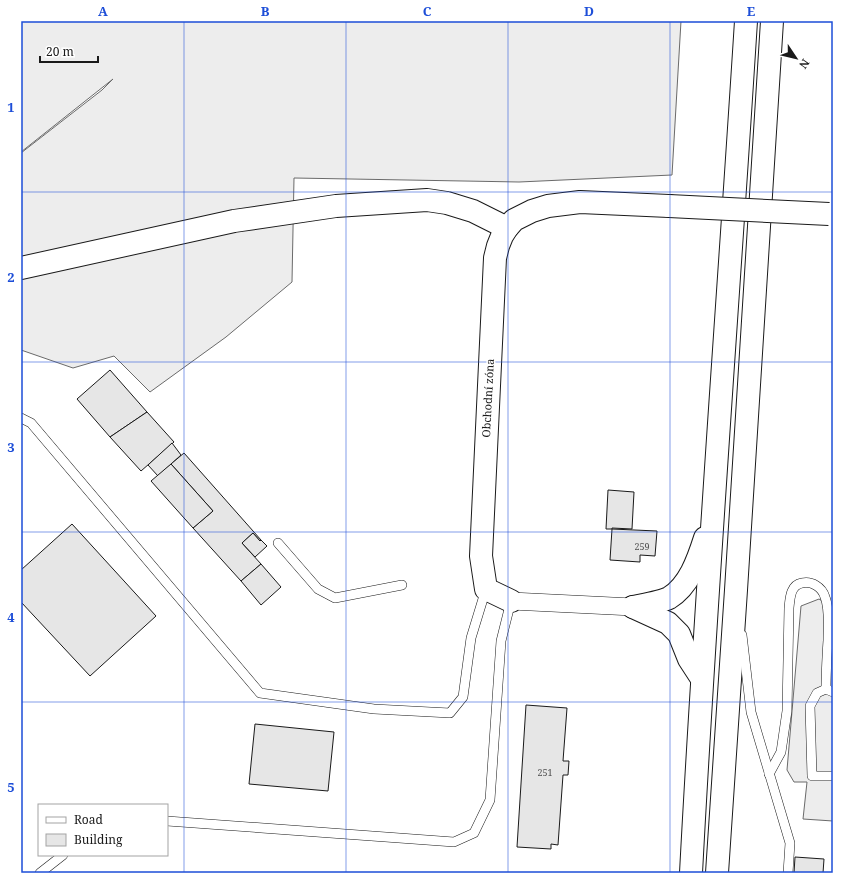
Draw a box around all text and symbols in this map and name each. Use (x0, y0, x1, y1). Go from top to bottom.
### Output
text: A (98, 2, 108, 20)
text: B (261, 2, 270, 20)
text: C (423, 2, 432, 20)
text: D (584, 2, 594, 20)
text: E (747, 2, 756, 20)
scale bar (40, 38, 98, 64)
north arrow (776, 38, 816, 78)
text: 20 m (46, 43, 74, 60)
text: N (796, 56, 813, 72)
text: 1 (7, 98, 15, 116)
text: 2 (7, 268, 15, 286)
street label: Obchodní zóna (478, 358, 497, 438)
text: 3 (7, 438, 15, 456)
house number: 259 (634, 540, 650, 553)
text: 4 (7, 608, 15, 626)
house number: 251 (537, 766, 553, 779)
text: 5 (7, 778, 15, 796)
legend (38, 804, 168, 856)
text: Road (74, 811, 104, 828)
text: Building (74, 831, 123, 848)

